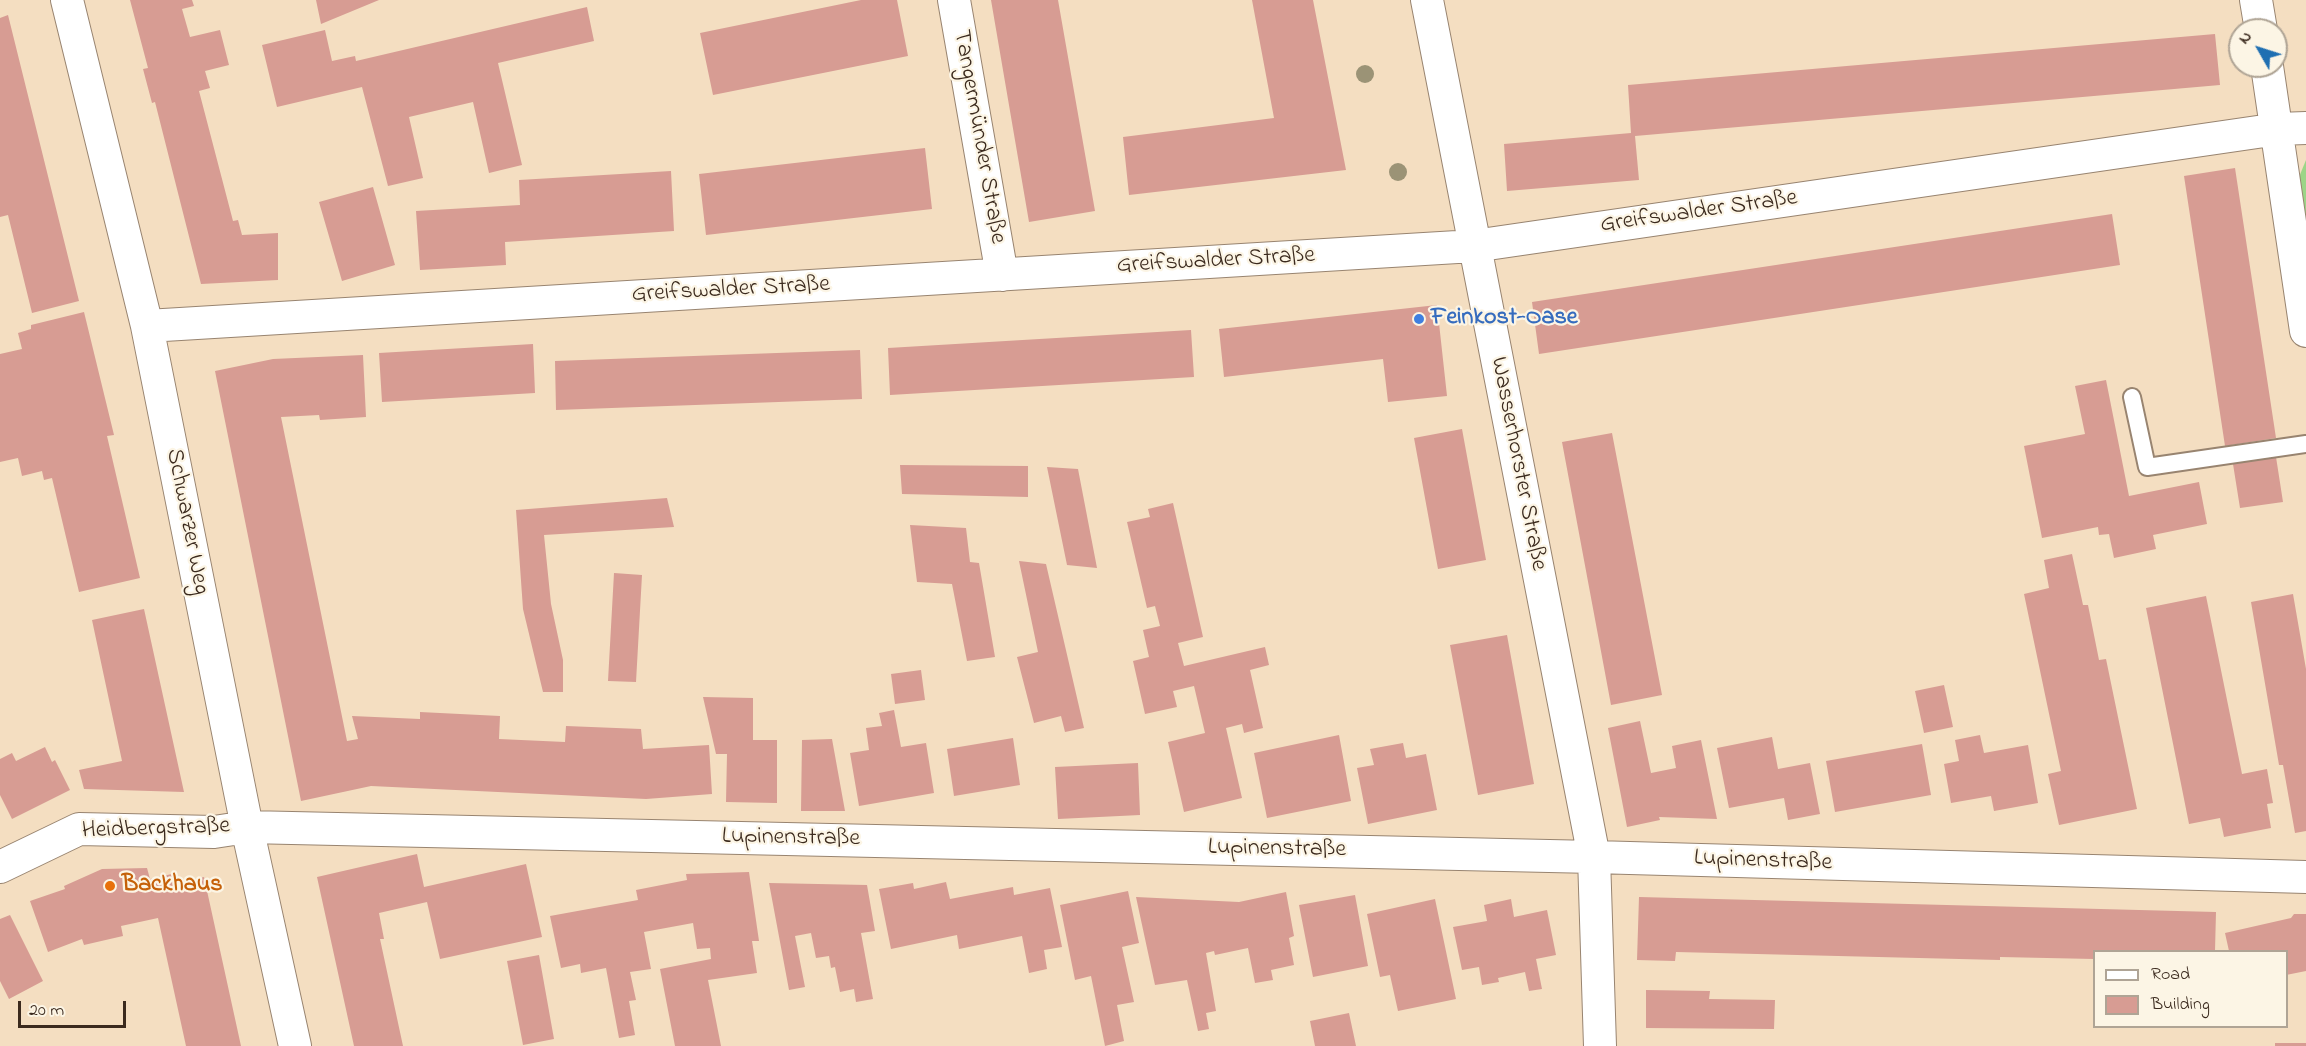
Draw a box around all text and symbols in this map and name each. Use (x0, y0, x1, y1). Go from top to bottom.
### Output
north arrow (2228, 18, 2288, 78)
text: N (2233, 26, 2258, 50)
street label: Tangermünder Straße (945, 28, 1011, 246)
street label: Greifswalder Straße (1599, 185, 1799, 241)
street label: Greifswalder Straße (1116, 242, 1316, 282)
street label: Greifswalder Straße (631, 271, 831, 311)
place label: Feinkost-Oase (1431, 305, 1577, 333)
marker: Feinkost-Oase (1412, 312, 1426, 326)
street label: Wasserhorster Straße (1482, 355, 1552, 573)
street label: Schwarzer Weg (158, 447, 214, 597)
street label: Heidbergstraße (81, 813, 231, 847)
street label: Lupinenstraße (722, 823, 860, 855)
street label: Lupinenstraße (1208, 834, 1346, 866)
street label: Lupinenstraße (1693, 845, 1833, 879)
place label: Backhaus (122, 872, 223, 900)
marker: Backhaus (103, 879, 117, 893)
legend (2093, 950, 2288, 1028)
text: Road (2151, 962, 2190, 988)
scale bar (21, 989, 129, 1027)
text: Building (2151, 992, 2210, 1018)
text: 20 m (29, 998, 64, 1024)

